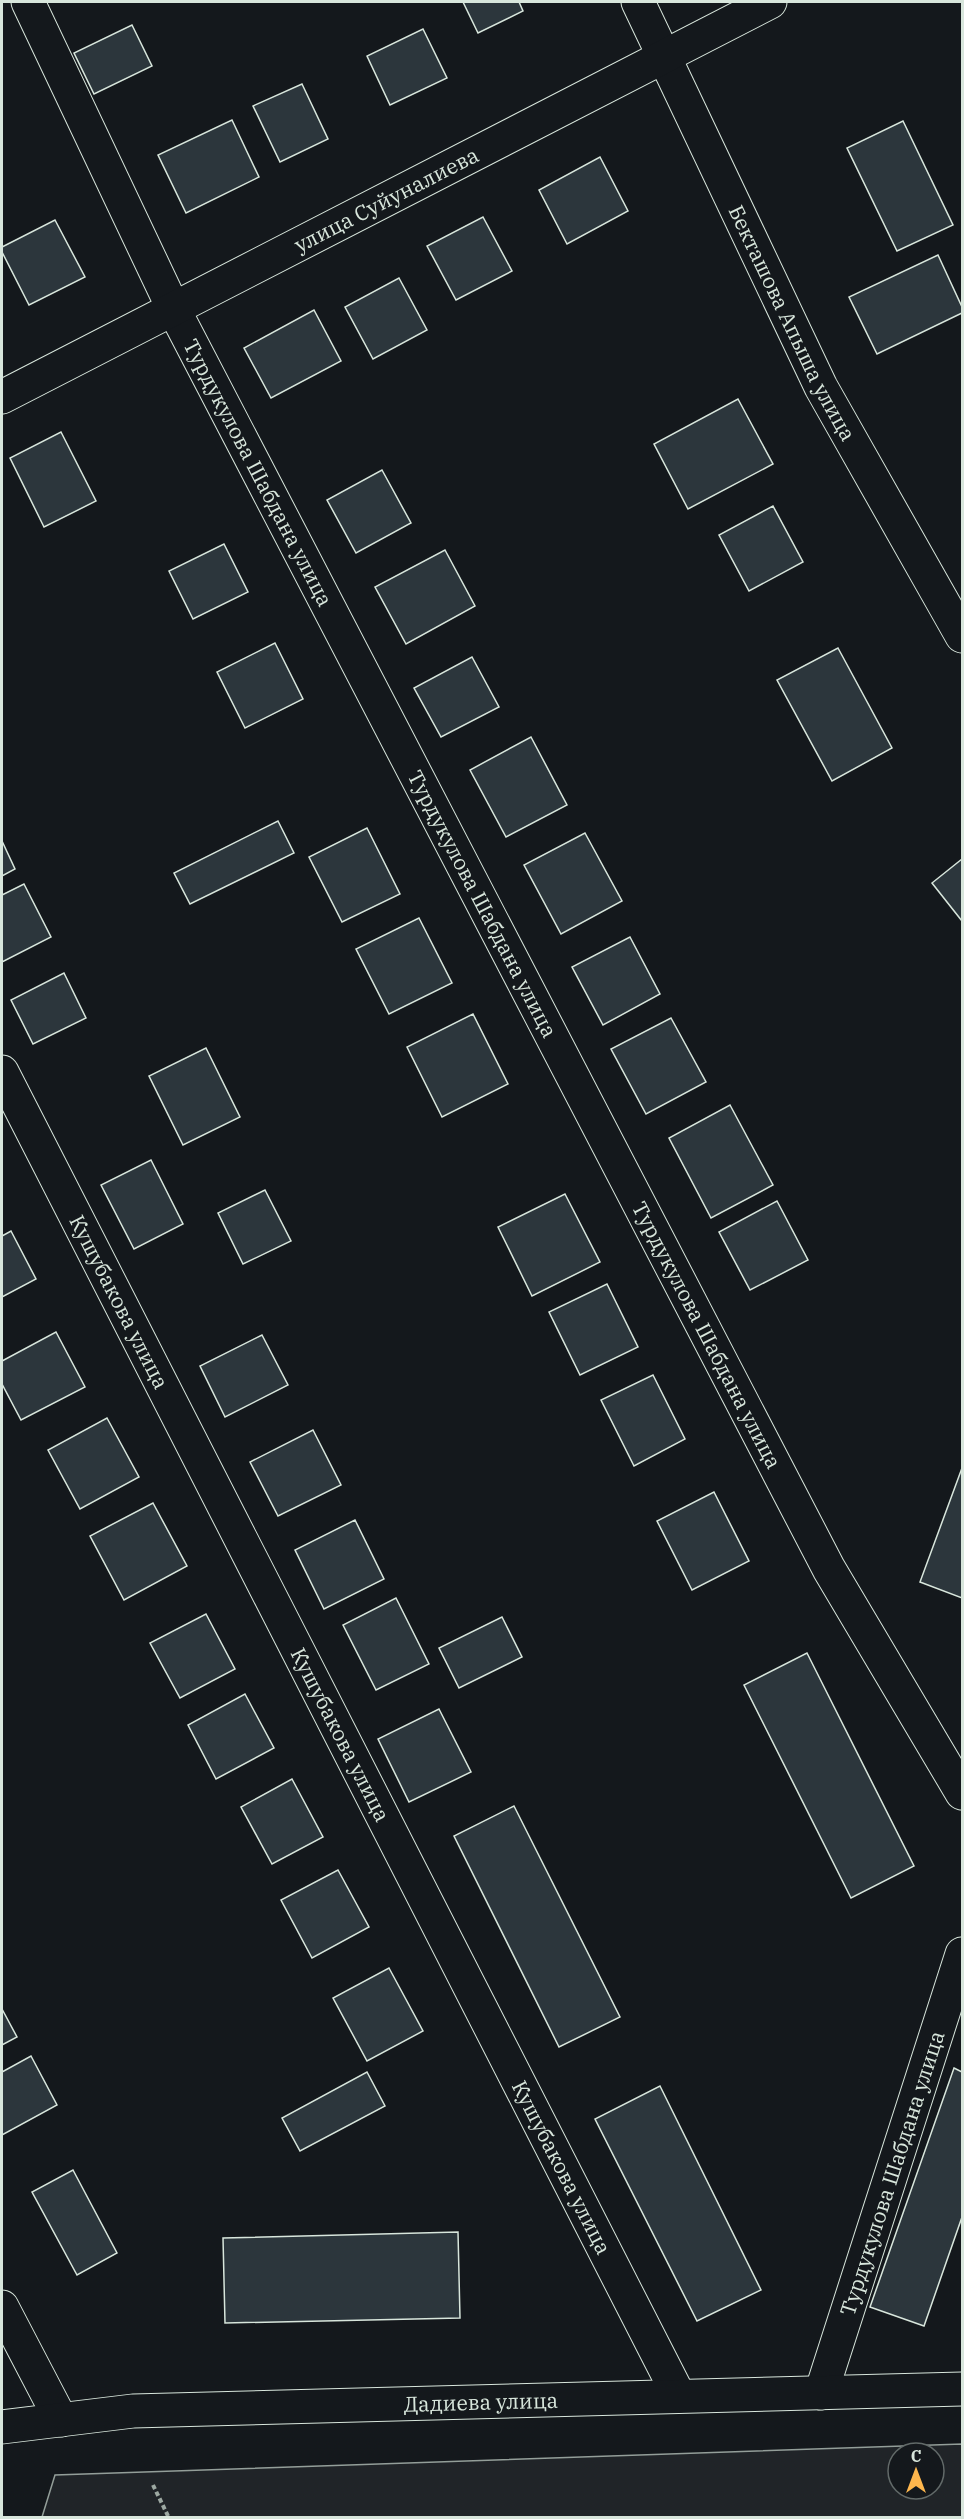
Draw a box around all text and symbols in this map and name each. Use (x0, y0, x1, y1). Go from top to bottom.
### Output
street label: улица Суйуналиева (289, 140, 483, 258)
street label: Бекташова Апыша улица (722, 200, 862, 446)
street label: Турдукулова Шабдана улица (177, 334, 340, 611)
street label: Турдукулова Шабдана улица (402, 765, 564, 1042)
street label: Турдукулова Шабдана улица (626, 1196, 788, 1473)
street label: Кушубакова улица (63, 1210, 176, 1393)
street label: Кушубакова улица (285, 1643, 397, 1826)
street label: Турдукулова Шабдана улица (833, 2027, 950, 2319)
street label: Кушубакова улица (506, 2075, 618, 2259)
street label: Дадиева улица (403, 2386, 558, 2418)
north arrow (886, 2441, 946, 2501)
text: С (911, 2446, 921, 2466)

